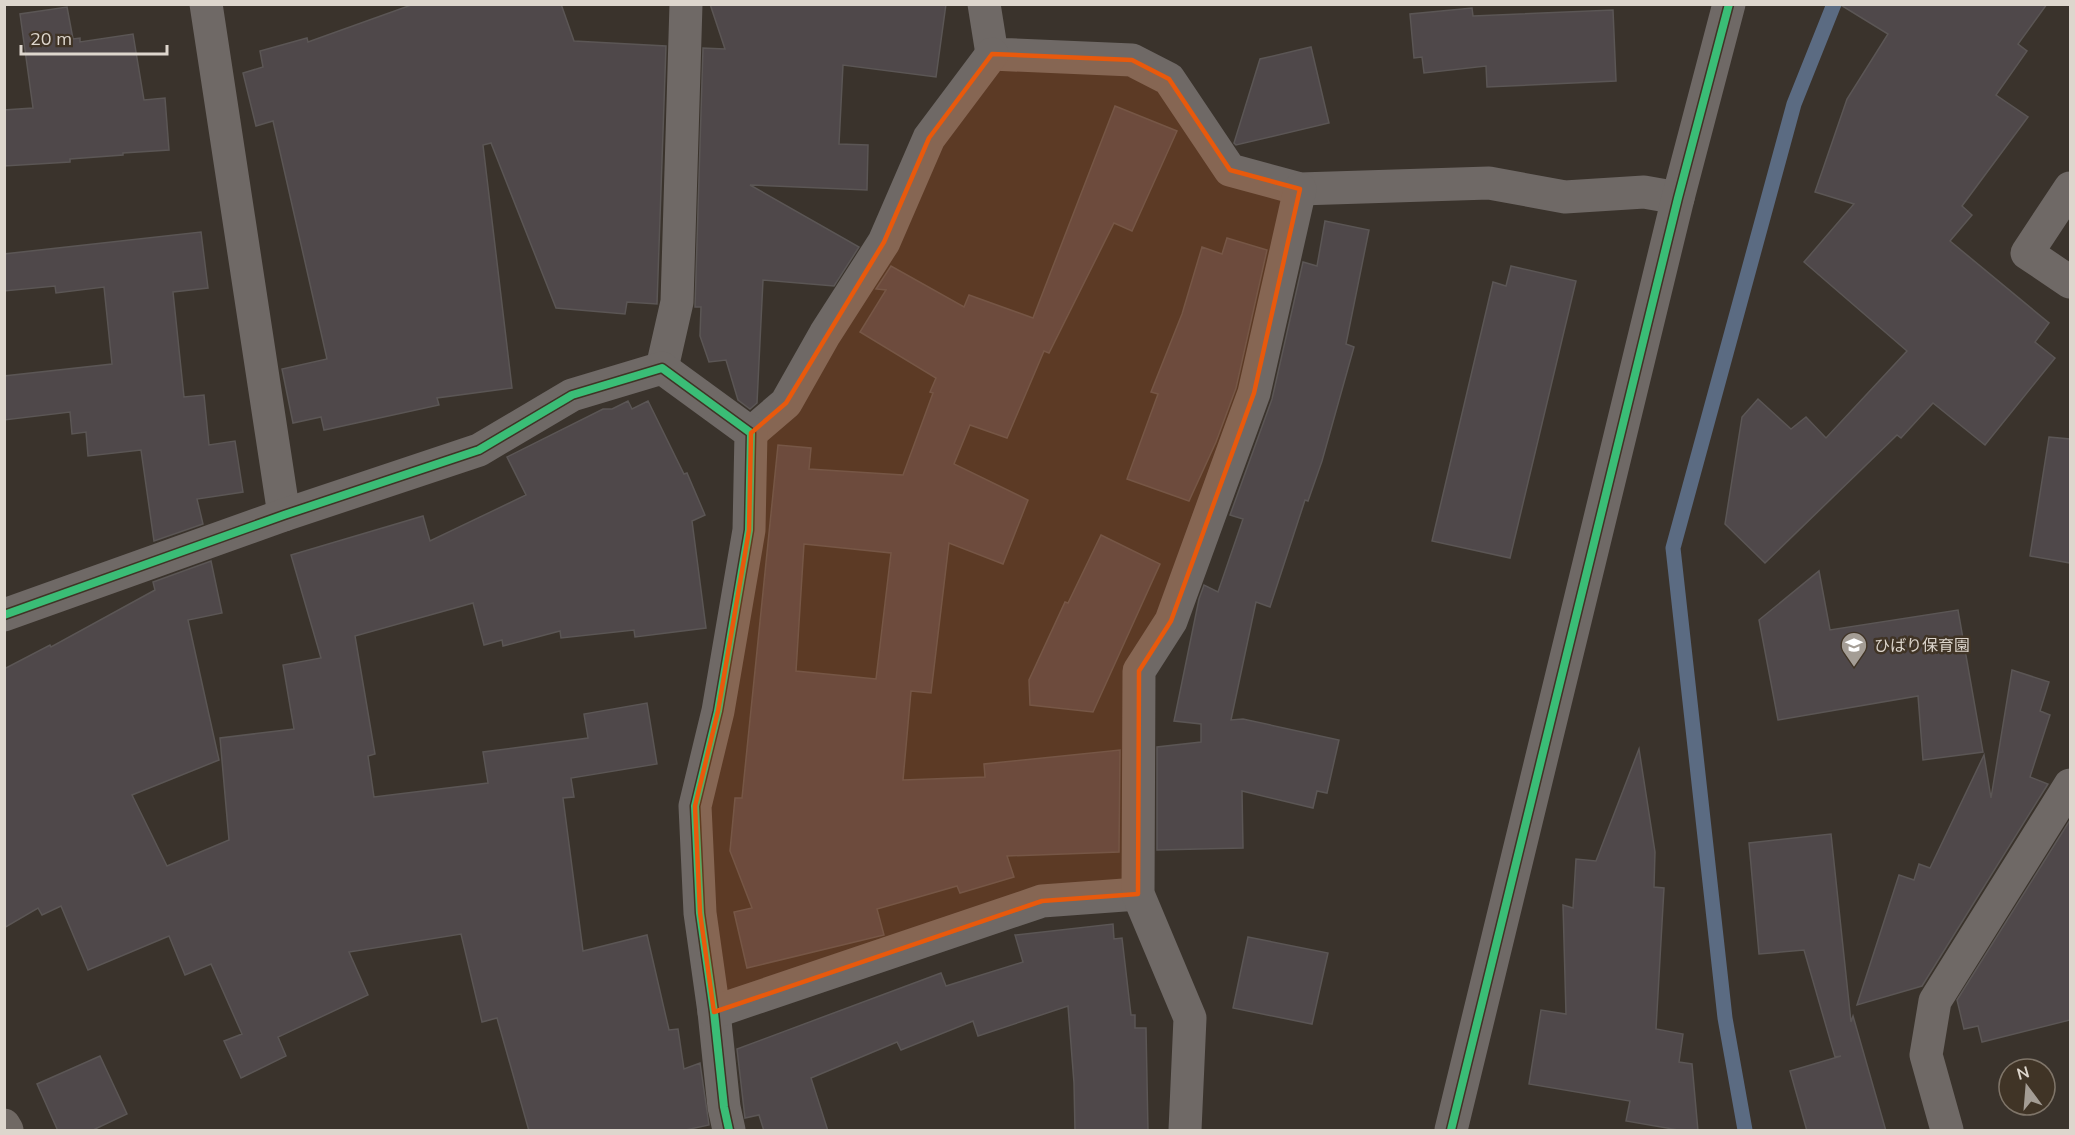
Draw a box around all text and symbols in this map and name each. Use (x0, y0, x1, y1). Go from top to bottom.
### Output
scale bar (21, 18, 166, 56)
text: 20 m (30, 27, 72, 50)
school or university icon: ひばり保育園 (1839, 630, 1869, 668)
place label: ひばり保育園 (1874, 635, 1970, 655)
north arrow (1997, 1057, 2057, 1117)
text: N (2014, 1061, 2031, 1084)

